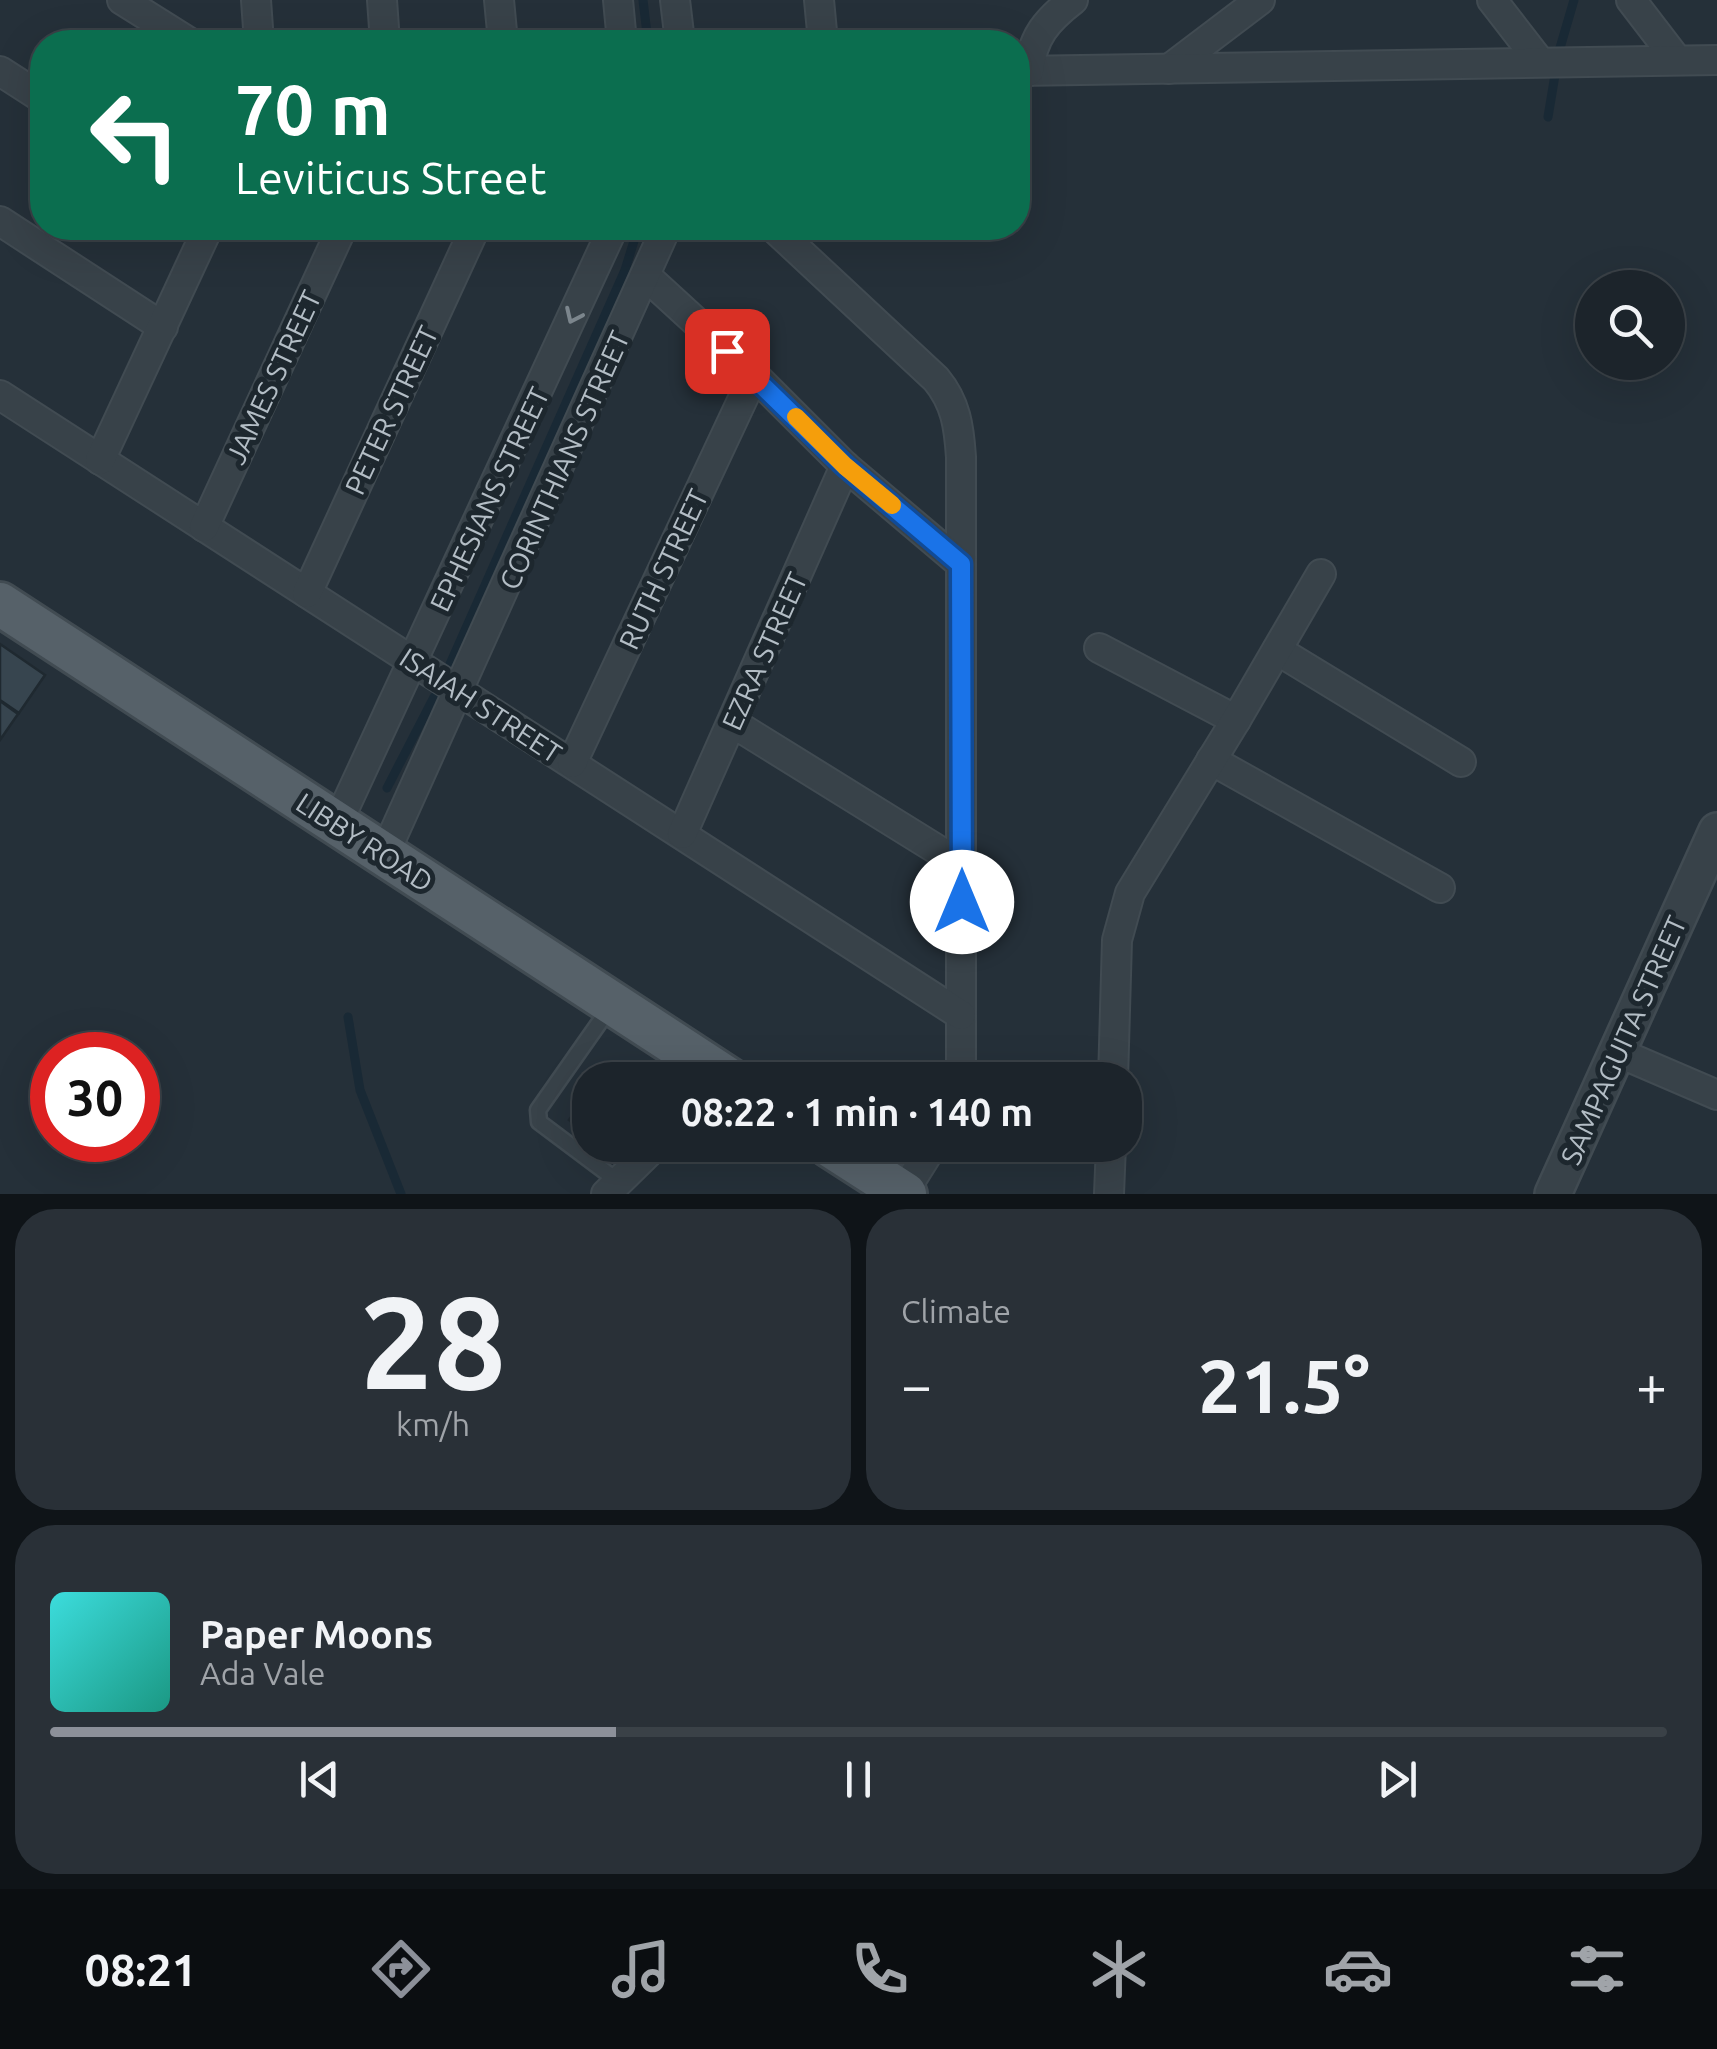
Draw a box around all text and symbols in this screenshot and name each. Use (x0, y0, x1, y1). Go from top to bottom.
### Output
icon: left (70, 70, 200, 200)
text: 70 m (235, 70, 391, 148)
text: Leviticus Street (235, 152, 546, 203)
map controls (1575, 270, 1685, 380)
button: search (1575, 270, 1685, 380)
street label: JAMES STREET (219, 285, 327, 469)
one-way arrow (565, 306, 585, 324)
pin (685, 309, 770, 394)
street label: PETER STREET (338, 320, 444, 499)
icon: arrive (700, 324, 755, 379)
street label: CORINTHIANS STREET (493, 326, 635, 594)
street label: EPHESIANS STREET (424, 382, 555, 616)
street label: RUTH STREET (612, 484, 714, 654)
street label: EZRA STREET (715, 567, 813, 735)
street label: ISAIAH STREET (395, 641, 568, 769)
street label: LIBBY ROAD (291, 787, 439, 897)
position arrow (910, 850, 1014, 954)
street label: SAMPAGUITA STREET (1554, 911, 1692, 1169)
speed limit sign: 30 (30, 1032, 160, 1162)
text: 08:22 · 1 min · 140 m (681, 1091, 1033, 1133)
text: 28 (360, 1268, 506, 1414)
text: Climate (901, 1293, 1011, 1329)
text: 21.5° (1198, 1343, 1370, 1427)
text: − (901, 1354, 932, 1415)
text: + (1636, 1354, 1667, 1415)
text: km/h (396, 1406, 470, 1442)
text: Paper Moons (200, 1613, 433, 1655)
text: Ada Vale (200, 1655, 326, 1691)
icon: previous (292, 1752, 347, 1807)
icon: pause (831, 1752, 886, 1807)
icon: next (1370, 1752, 1425, 1807)
icon: directions (366, 1934, 436, 2004)
icon: music (606, 1934, 676, 2004)
icon: phone (845, 1934, 915, 2004)
icon: climate (1084, 1934, 1154, 2004)
icon: car (1323, 1934, 1393, 2004)
icon: filters (1562, 1934, 1632, 2004)
text: 08:21 (85, 1944, 197, 1995)

